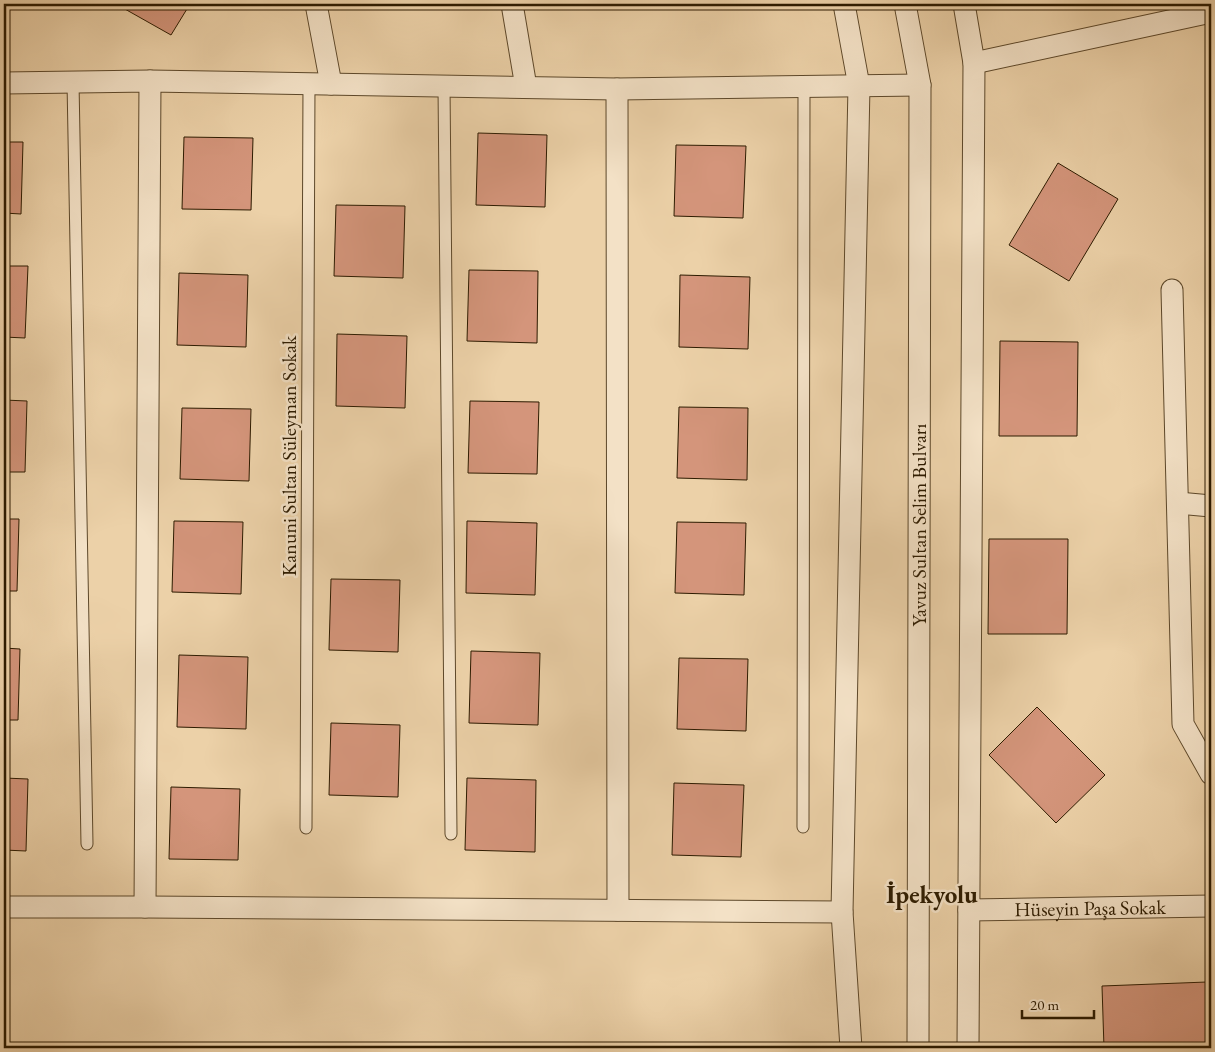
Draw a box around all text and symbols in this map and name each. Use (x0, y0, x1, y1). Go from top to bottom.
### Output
street label: Kanuni Sultan Süleyman Sokak (276, 335, 302, 576)
street label: Yavuz Sultan Selim Bulvarı (906, 423, 932, 626)
district label: İpekyolu (886, 878, 978, 911)
street label: Hüseyin Paşa Sokak (1014, 894, 1167, 922)
scale bar (1022, 987, 1095, 1019)
text: 20 m (1030, 995, 1059, 1014)

